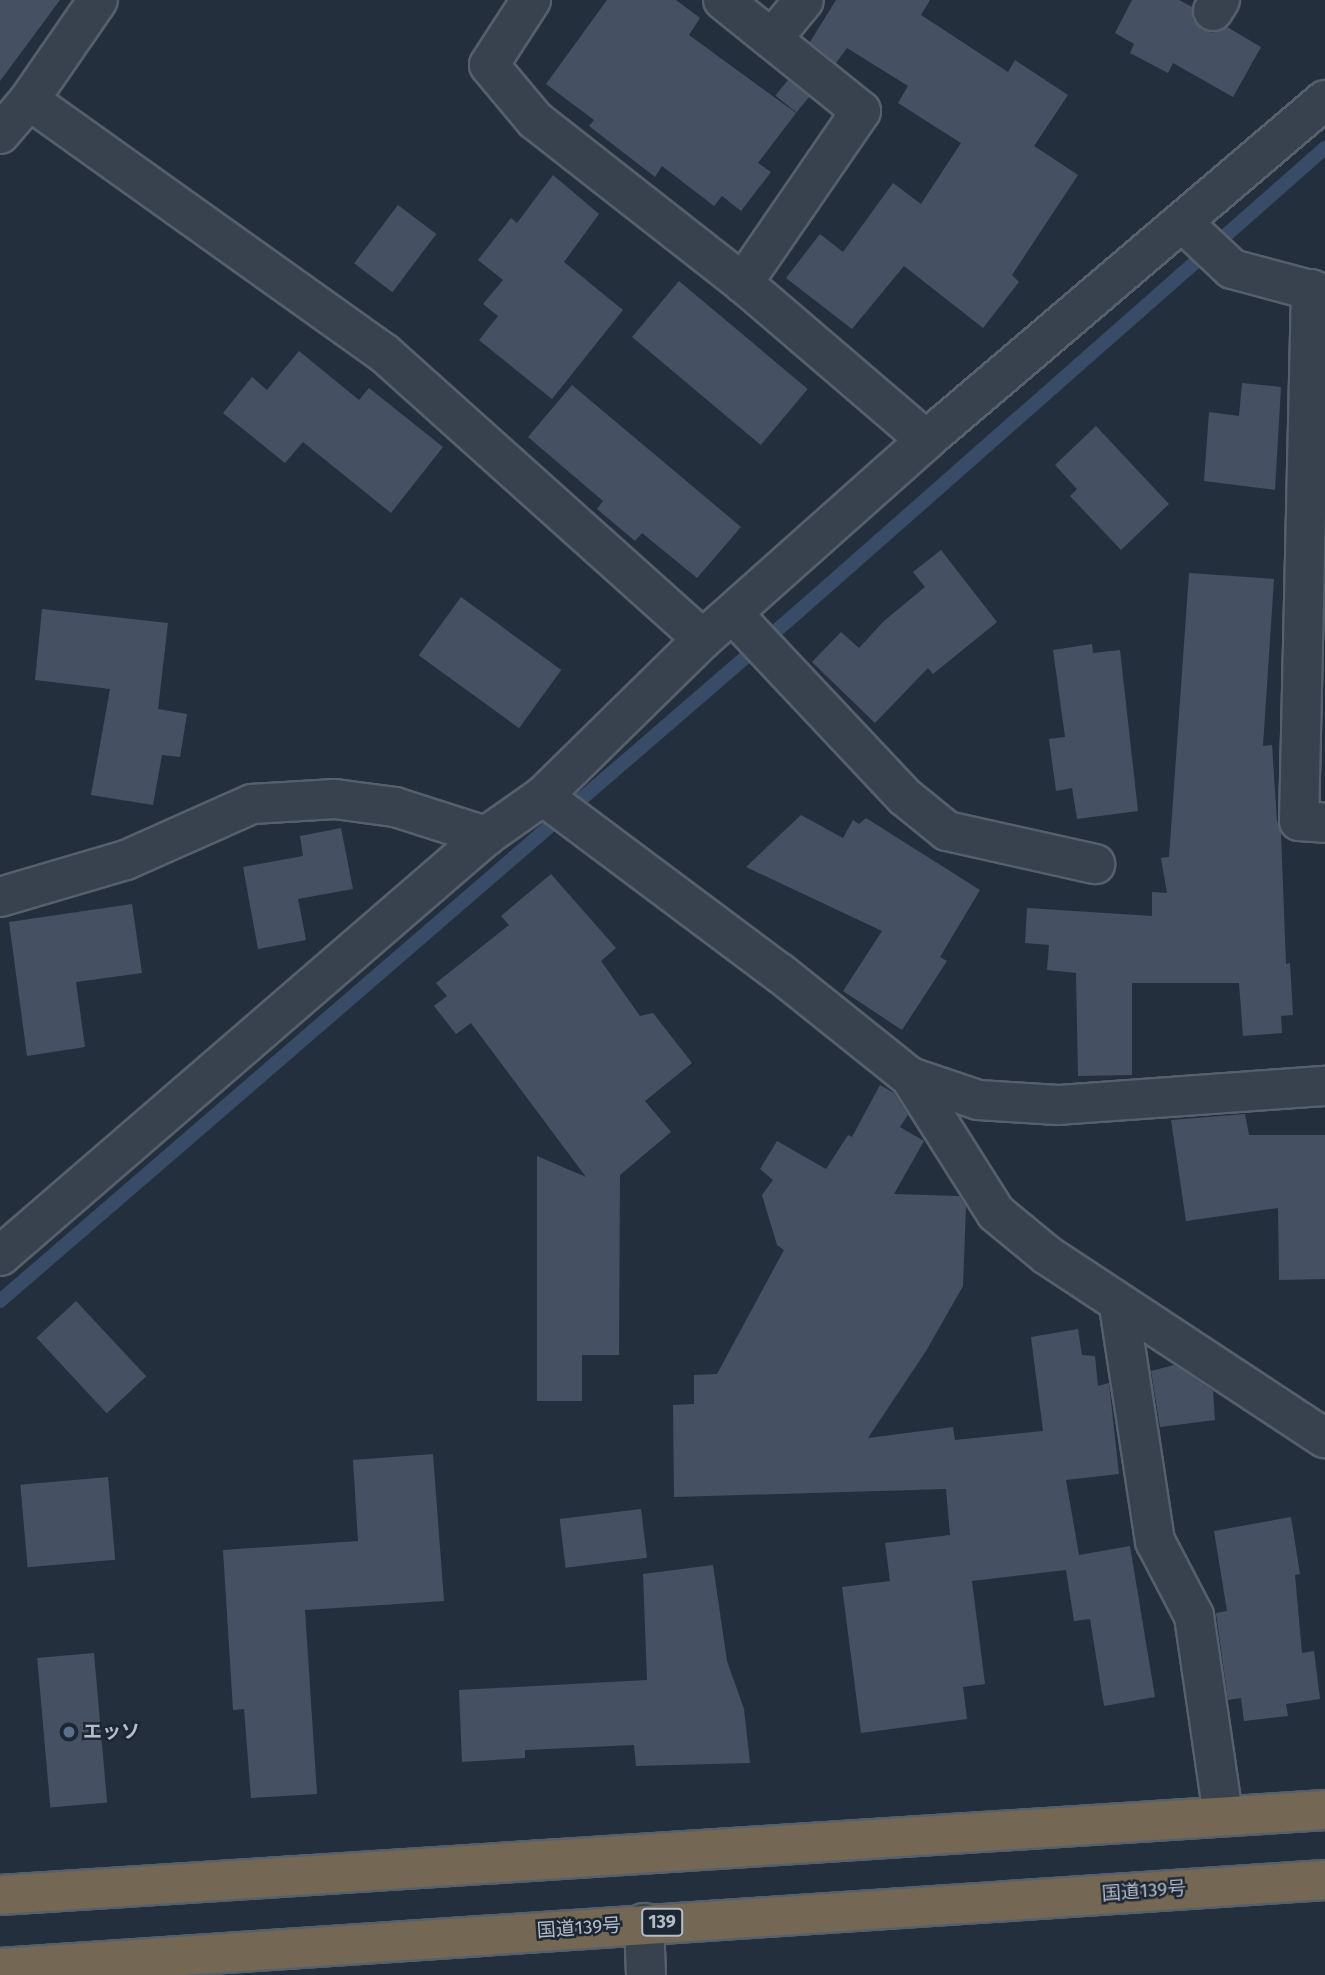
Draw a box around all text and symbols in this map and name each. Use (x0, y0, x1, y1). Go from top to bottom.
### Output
place label: エッソ (83, 1721, 140, 1743)
marker: エッソ (61, 1724, 77, 1740)
street label: 国道139号 (1101, 1877, 1187, 1905)
road number: 139 (641, 1908, 683, 1936)
street label: 国道139号 (536, 1914, 622, 1942)

